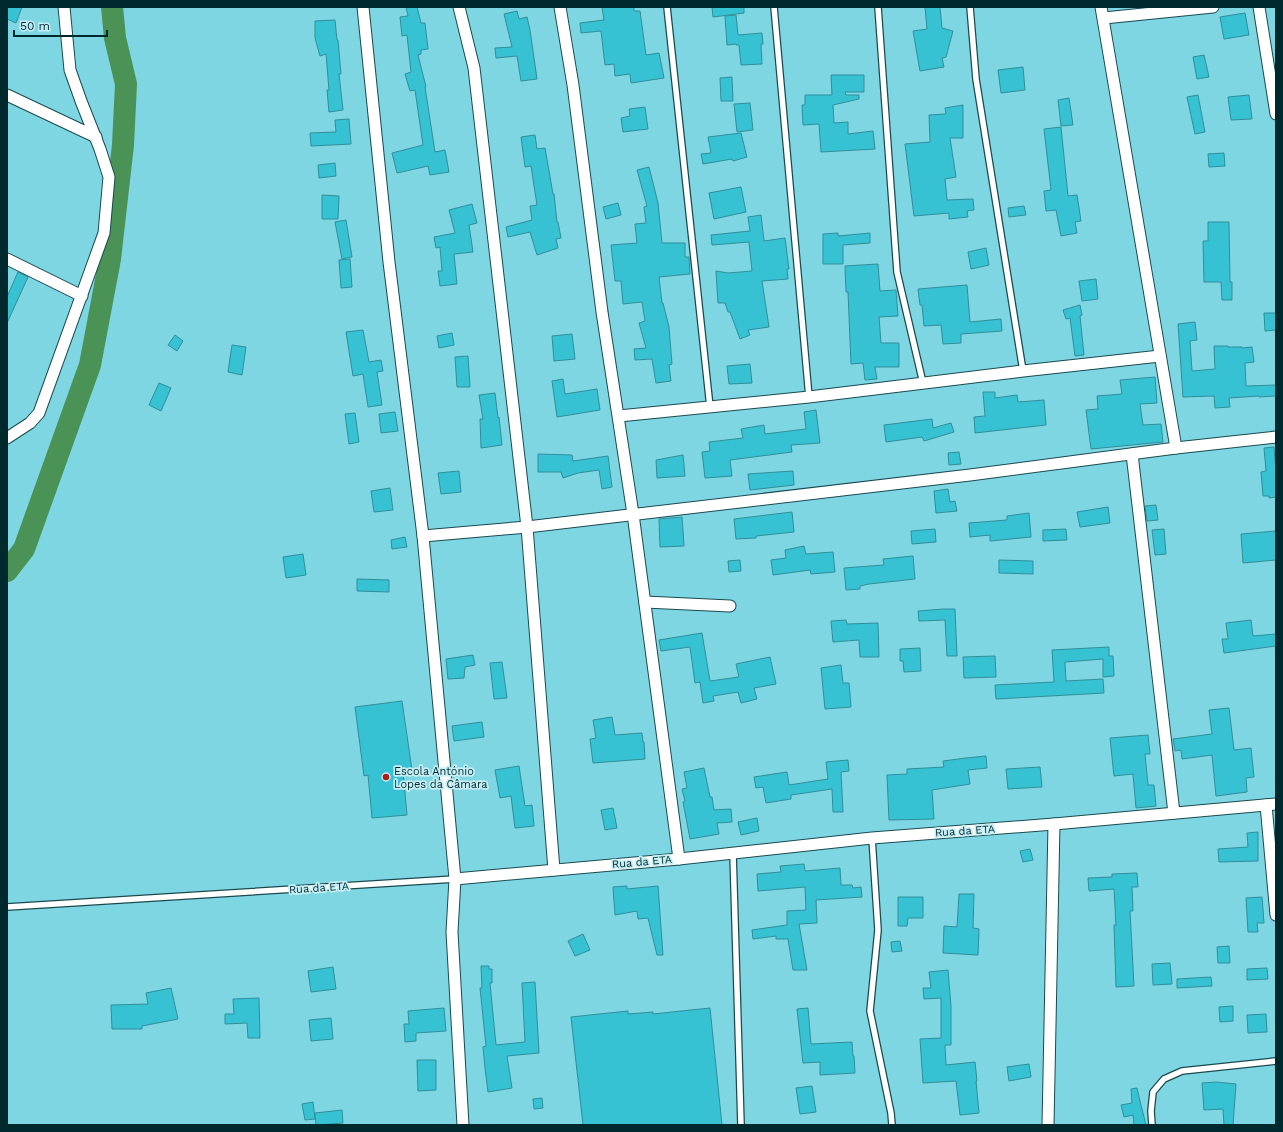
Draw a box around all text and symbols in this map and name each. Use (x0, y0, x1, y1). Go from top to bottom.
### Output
scale bar (14, 12, 107, 38)
text: 50 m (20, 19, 50, 33)
place label: Escola António Lopes da Câmara (394, 765, 487, 791)
marker: Escola António Lopes da Câmara (381, 772, 391, 782)
street label: Rua da ETA (934, 822, 996, 840)
street label: Rua da ETA (611, 853, 673, 871)
street label: Rua da ETA (288, 879, 350, 897)

